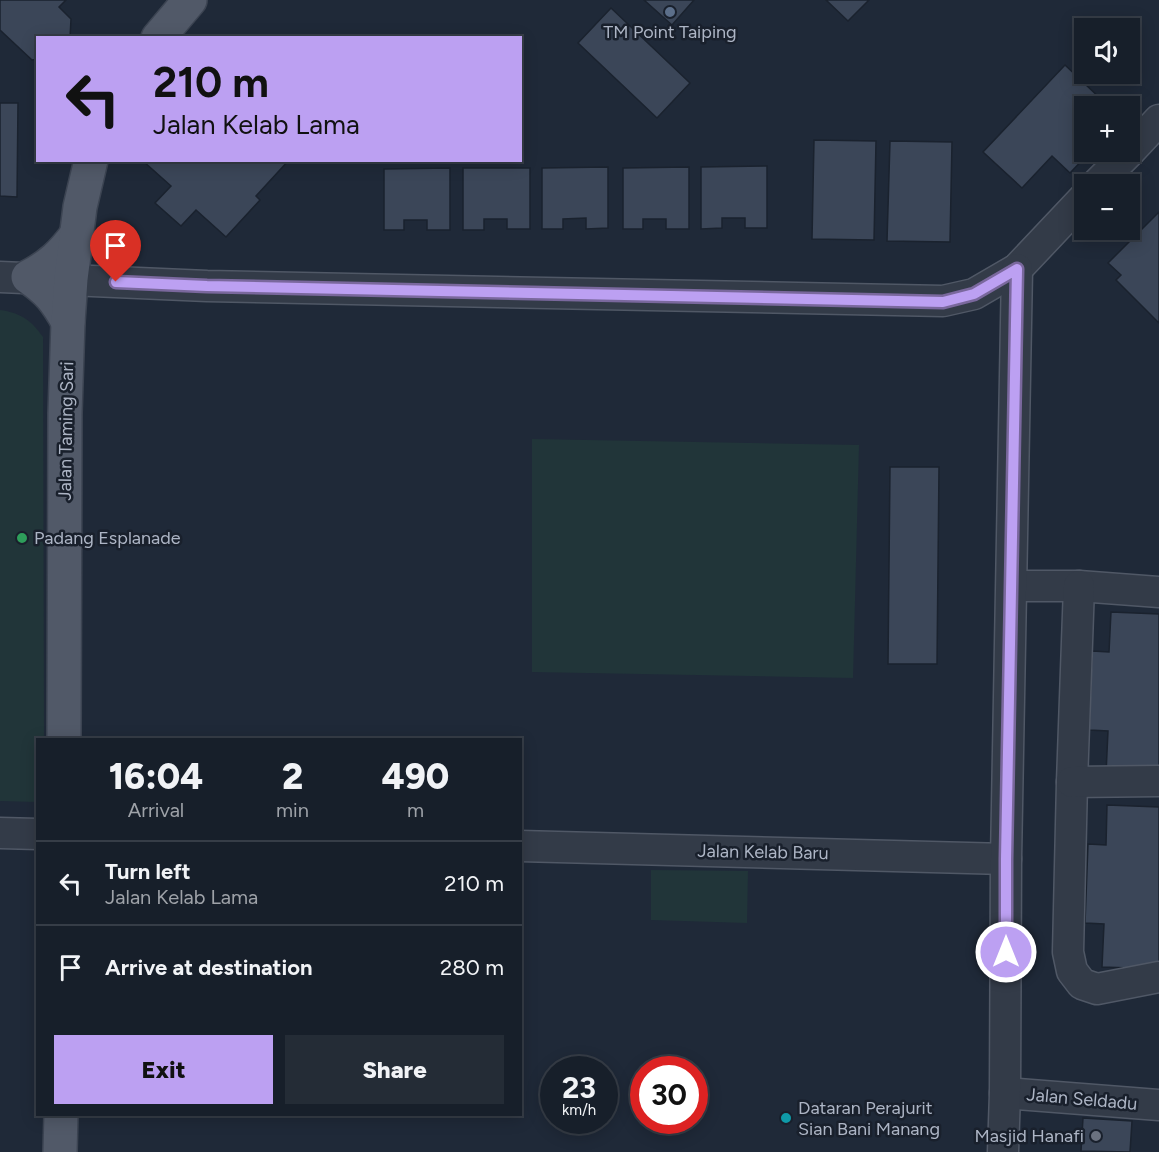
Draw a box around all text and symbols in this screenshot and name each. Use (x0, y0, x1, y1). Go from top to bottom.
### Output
marker: TM Point Taiping (663, 5, 677, 19)
map controls (1074, 18, 1140, 240)
button: sound (1074, 18, 1140, 84)
place label: TM Point Taiping (603, 21, 737, 43)
text: 210 m (153, 57, 269, 108)
icon: left (54, 60, 132, 138)
button: + (1074, 96, 1140, 162)
text: Jalan Kelab Lama (153, 108, 360, 141)
button: − (1074, 174, 1140, 240)
pin (90, 220, 141, 282)
icon: arrive (99, 229, 132, 262)
street label: Jalan Taming Sari (54, 361, 78, 501)
place label: Padang Esplanade (34, 527, 181, 549)
marker: Padang Esplanade (15, 531, 29, 545)
text: 16:04 (109, 755, 203, 798)
text: 2 (282, 755, 303, 798)
text: 490 (382, 755, 449, 798)
text: Arrival (128, 798, 184, 822)
text: min (276, 798, 309, 822)
text: m (407, 798, 424, 822)
street label: Jalan Kelab Baru (697, 840, 829, 864)
text: Turn left (105, 858, 191, 885)
icon: left (54, 867, 87, 900)
text: 210 m (444, 870, 504, 897)
text: Jalan Kelab Lama (105, 885, 258, 909)
position arrow (974, 920, 1038, 984)
icon: arrive (54, 951, 87, 984)
text: Arrive at destination (105, 954, 313, 981)
text: 280 m (440, 954, 504, 981)
button: Exit (54, 1035, 273, 1104)
button: Share (285, 1035, 504, 1104)
speed limit sign: 30 (630, 1056, 708, 1134)
text: 23 (562, 1069, 596, 1106)
street label: Jalan Seldadu (1026, 1083, 1138, 1115)
place label: Dataran Perajurit Sian Bani Manang (798, 1097, 940, 1140)
text: km/h (562, 1101, 596, 1119)
marker: Dataran Perajurit Sian Bani Manang (779, 1111, 793, 1125)
place label: Masjid Hanafi (974, 1125, 1084, 1147)
marker: Masjid Hanafi (1089, 1129, 1103, 1143)

